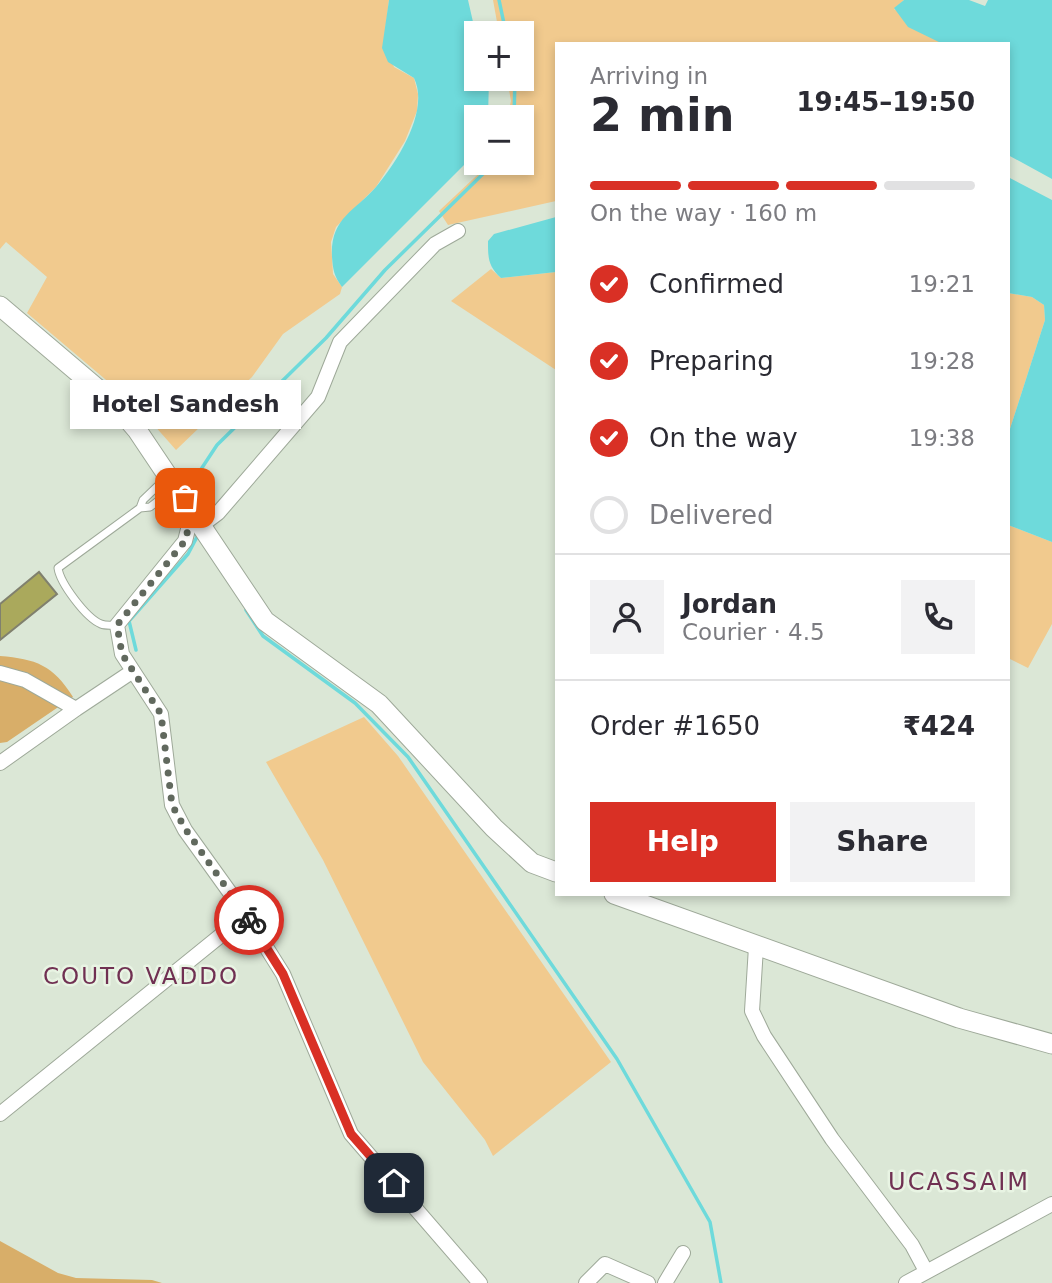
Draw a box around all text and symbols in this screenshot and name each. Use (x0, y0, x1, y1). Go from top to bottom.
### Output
map controls (464, 21, 534, 175)
button: + (464, 21, 534, 91)
text: Arriving in (590, 63, 708, 89)
text: 19:45–19:50 (796, 87, 975, 117)
text: 2 min (590, 88, 734, 142)
button: − (464, 105, 534, 175)
text: On the way · 160 m (590, 200, 817, 226)
icon: check (590, 265, 628, 303)
text: Confirmed (649, 269, 784, 299)
text: 19:21 (909, 271, 975, 297)
icon: check (590, 342, 628, 380)
text: Preparing (649, 346, 774, 376)
text: 19:28 (909, 348, 975, 374)
callout: Hotel Sandesh (69, 379, 300, 428)
text: Hotel Sandesh (91, 391, 280, 417)
icon: check (590, 419, 628, 457)
text: On the way (649, 423, 798, 453)
text: 19:38 (909, 425, 975, 451)
pin (155, 468, 215, 528)
icon: bag (166, 479, 204, 517)
text: Delivered (649, 500, 773, 530)
button: person (590, 580, 664, 654)
button: phone (901, 580, 975, 654)
text: Jordan (682, 589, 777, 619)
text: Courier · 4.5 (682, 619, 825, 645)
text: Order #1650 (590, 711, 760, 741)
text: ₹424 (903, 711, 975, 741)
button: Help (590, 802, 776, 882)
button: Share (790, 802, 975, 882)
courier (214, 885, 284, 955)
icon: bike (230, 901, 268, 939)
district label: COUTO VADDO (43, 963, 239, 989)
pin (364, 1153, 424, 1213)
icon: home (375, 1164, 413, 1202)
district label: UCASSAIM (888, 1168, 1030, 1196)

